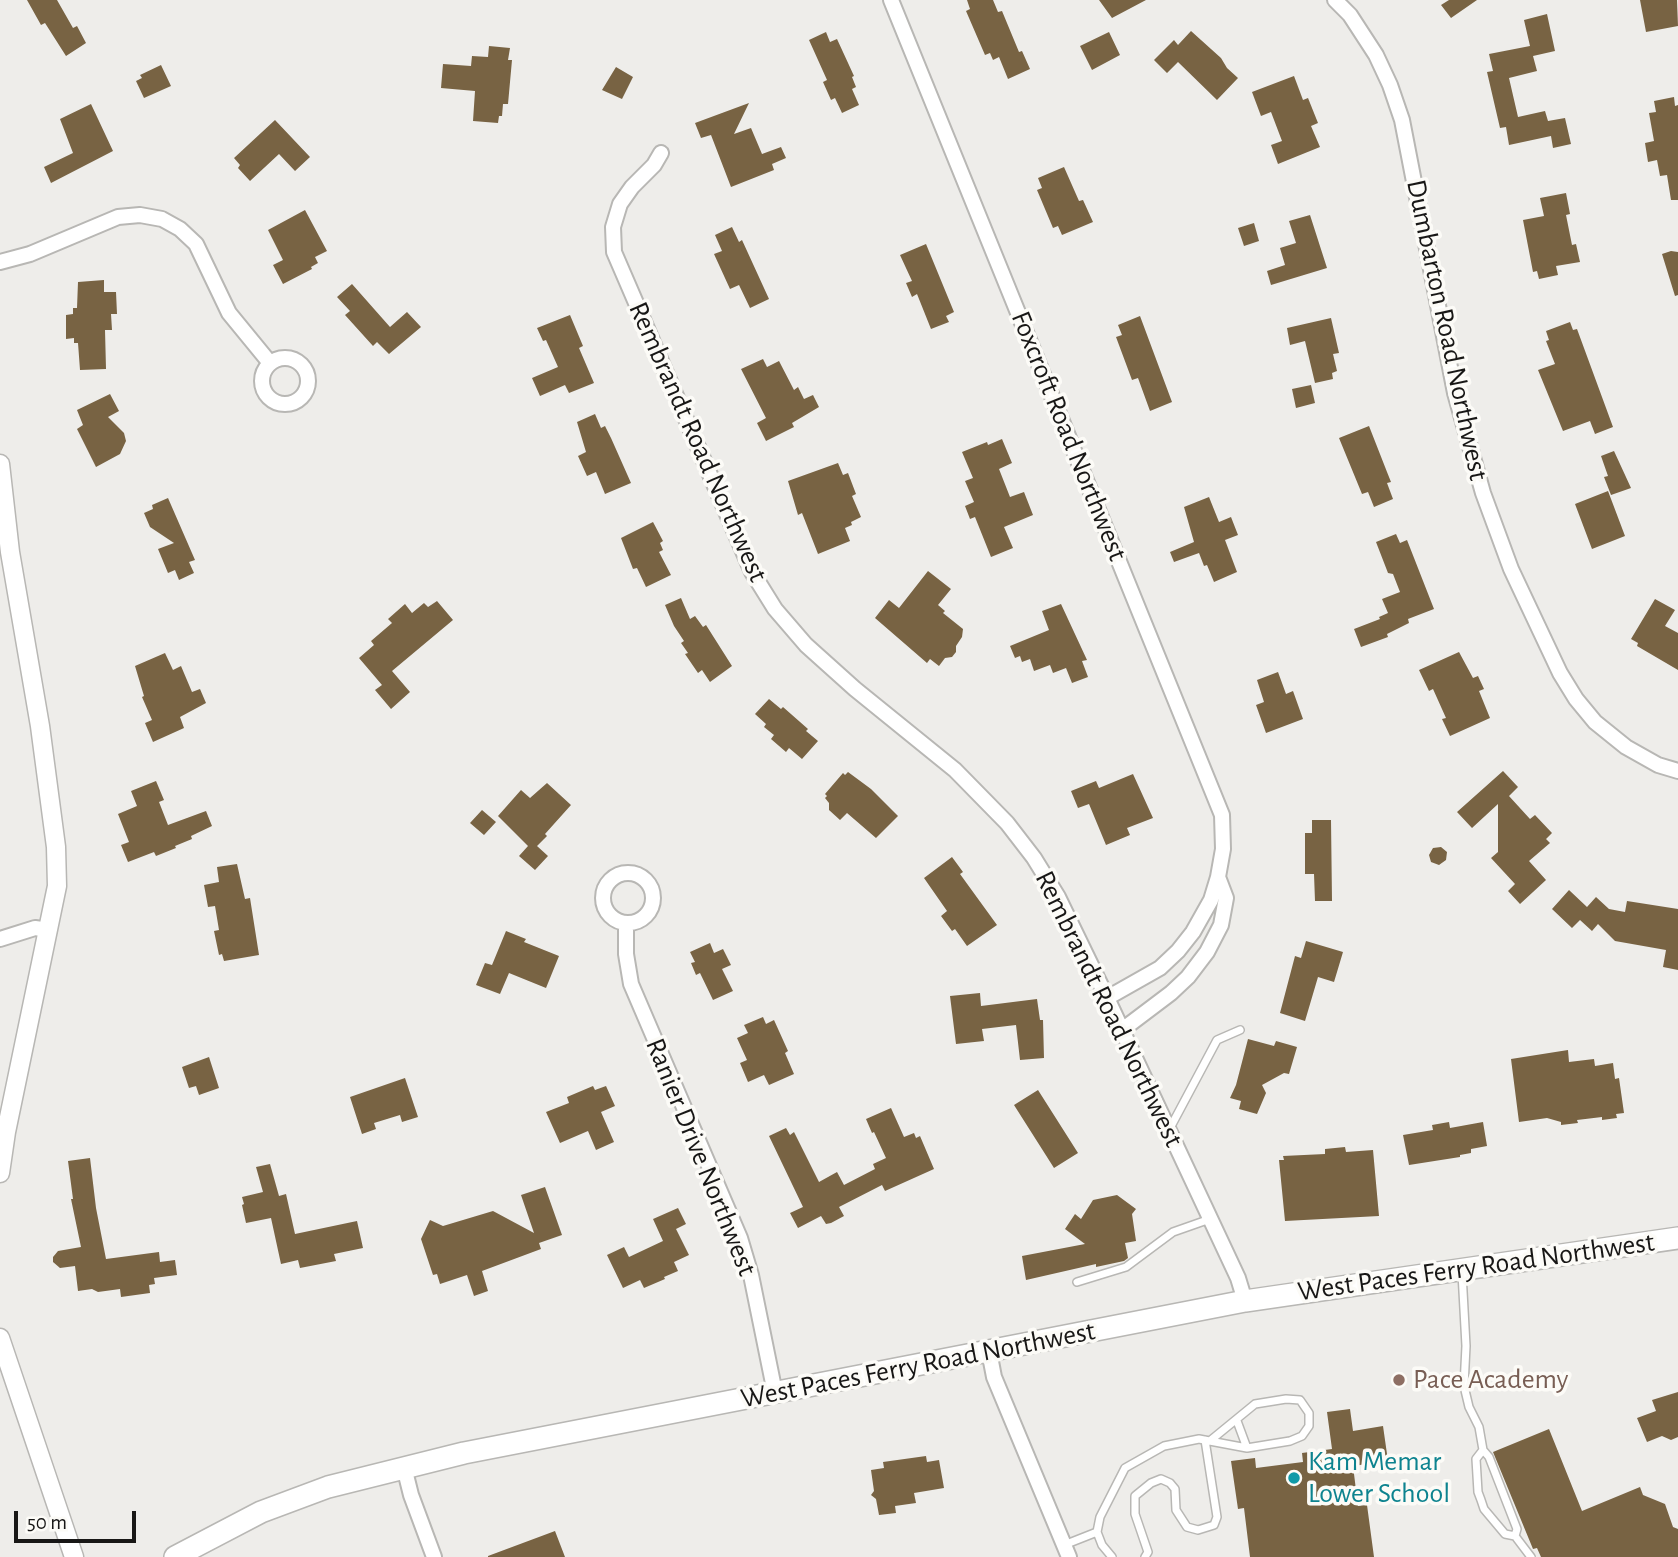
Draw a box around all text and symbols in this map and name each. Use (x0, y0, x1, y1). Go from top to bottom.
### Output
street label: Dumbarton Road Northwest (1399, 177, 1495, 483)
street label: Rembrandt Road Northwest (621, 297, 775, 587)
street label: Foxcroft Road Northwest (1004, 306, 1134, 566)
street label: Rembrandt Road Northwest (1028, 866, 1190, 1152)
street label: Ranier Drive Northwest (638, 1033, 764, 1281)
street label: West Paces Ferry Road Northwest (1295, 1225, 1657, 1309)
street label: West Paces Ferry Road Northwest (738, 1314, 1098, 1416)
place label: Pace Academy (1413, 1363, 1568, 1397)
marker: Pace Academy (1391, 1372, 1407, 1388)
place label: Kam Memar Lower School (1308, 1445, 1450, 1511)
marker: Kam Memar Lower School (1286, 1470, 1302, 1486)
scale bar (18, 1498, 140, 1542)
text: 50 m (27, 1512, 67, 1533)

